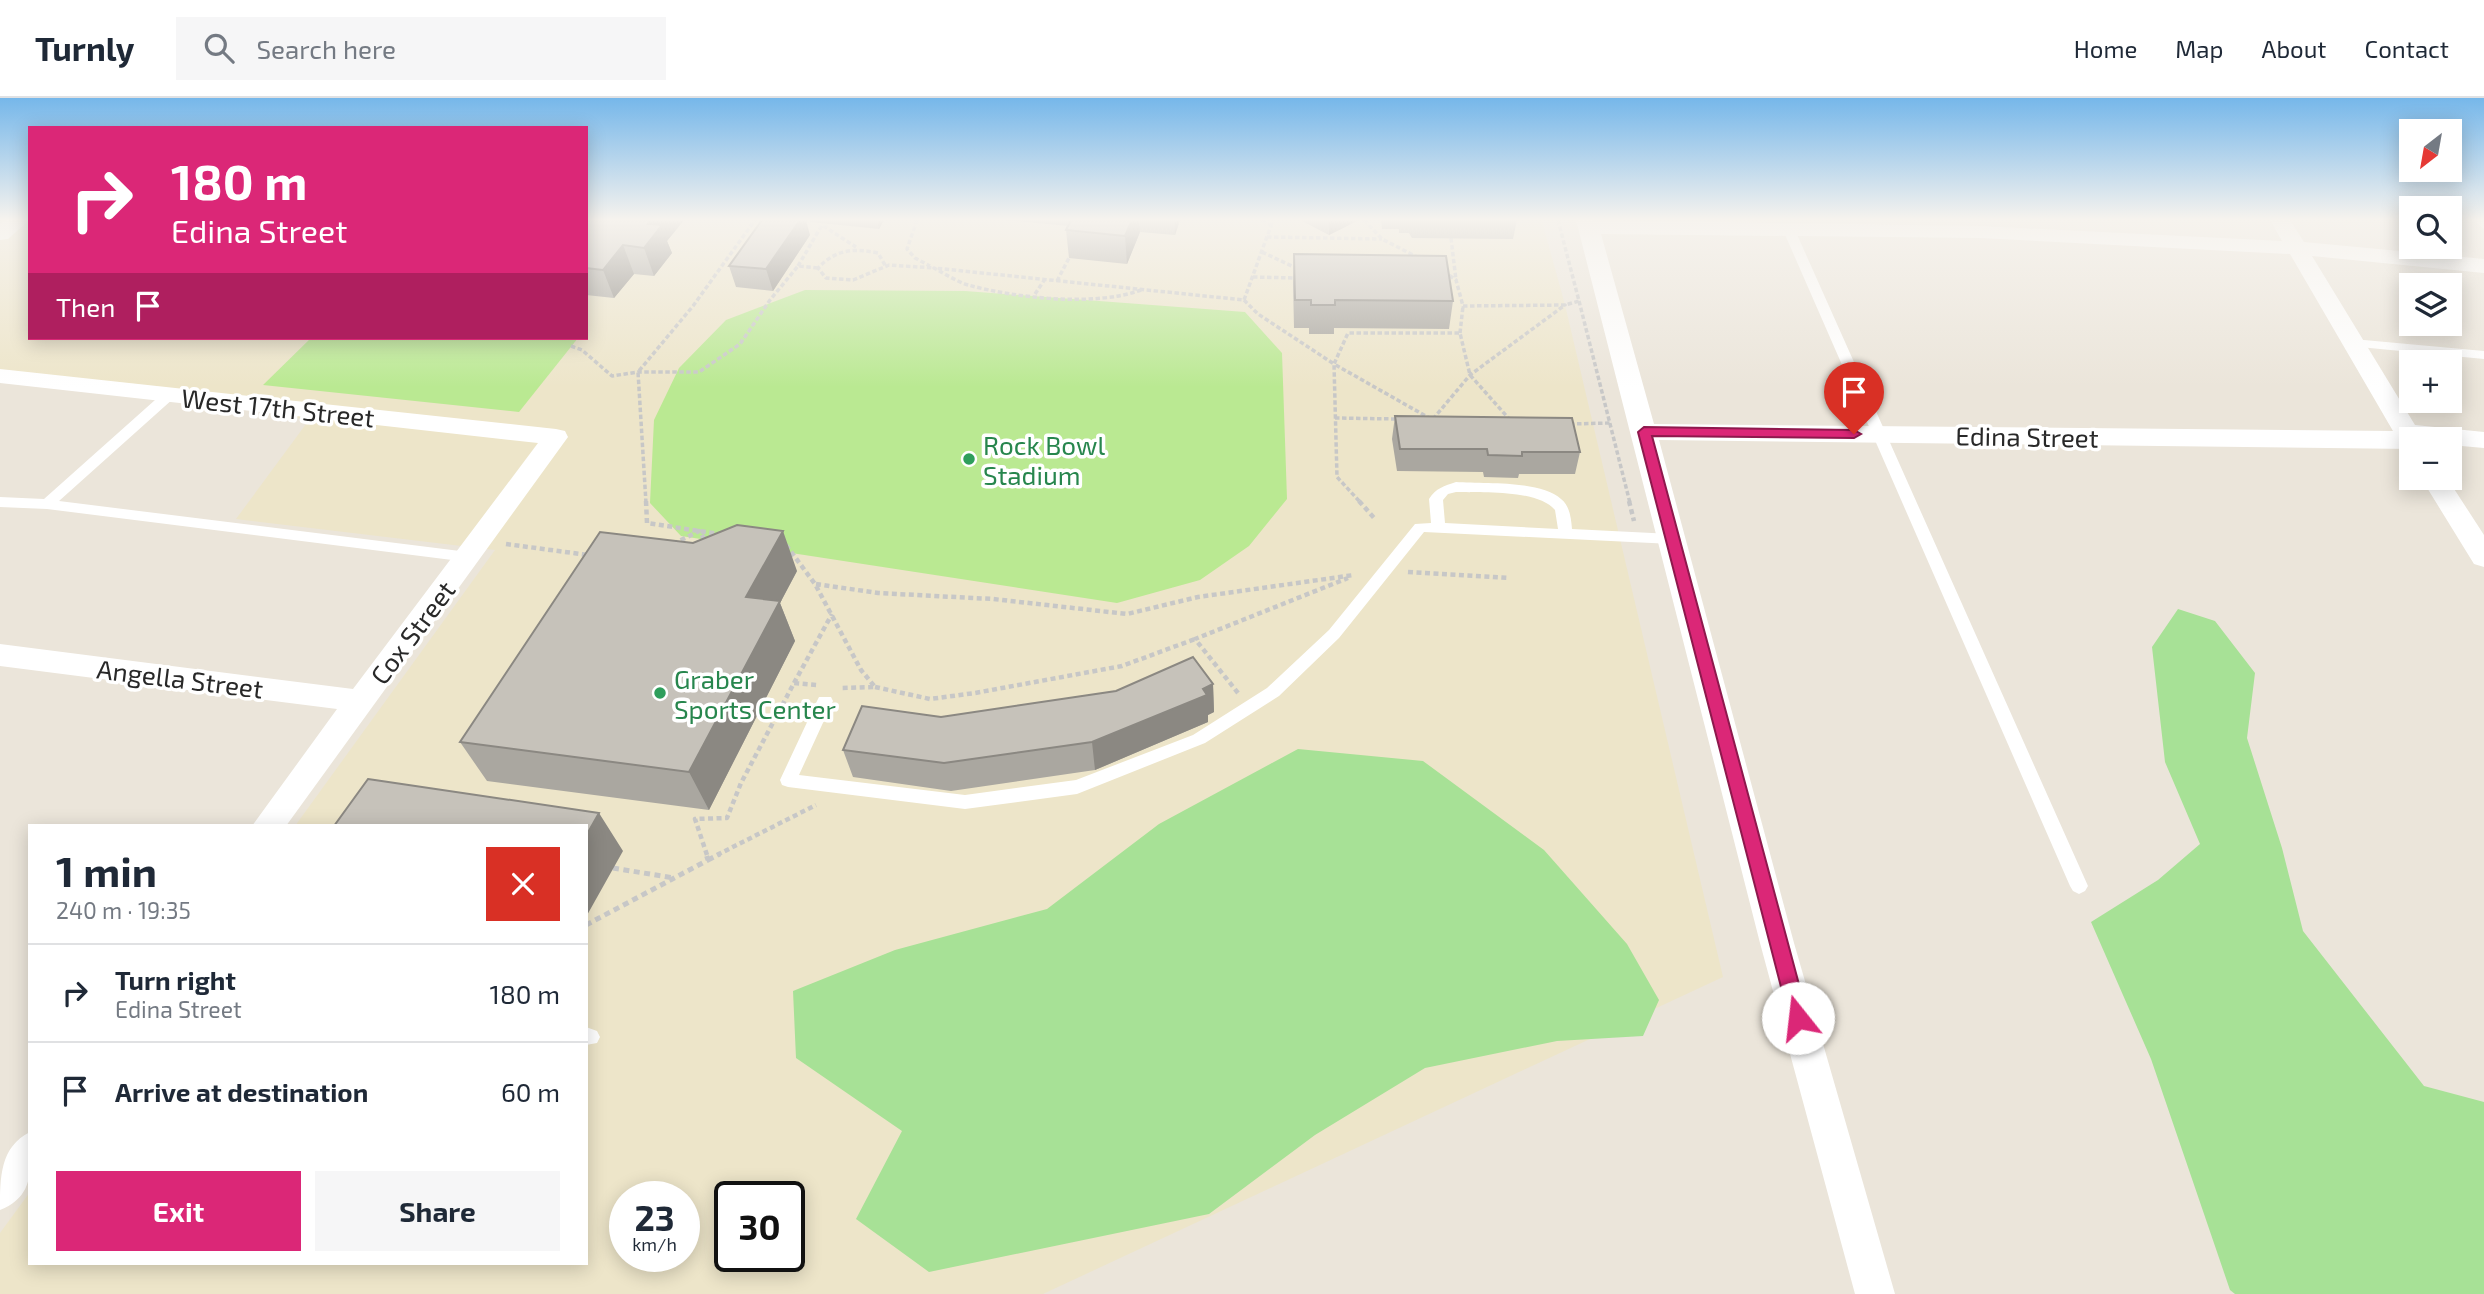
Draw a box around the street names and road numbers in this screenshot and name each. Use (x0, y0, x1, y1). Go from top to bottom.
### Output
street label: West 17th Street (180, 381, 376, 433)
street label: Edina Street (1955, 419, 2099, 453)
street label: Cox Street (363, 574, 461, 690)
street label: Angella Street (95, 652, 265, 704)

